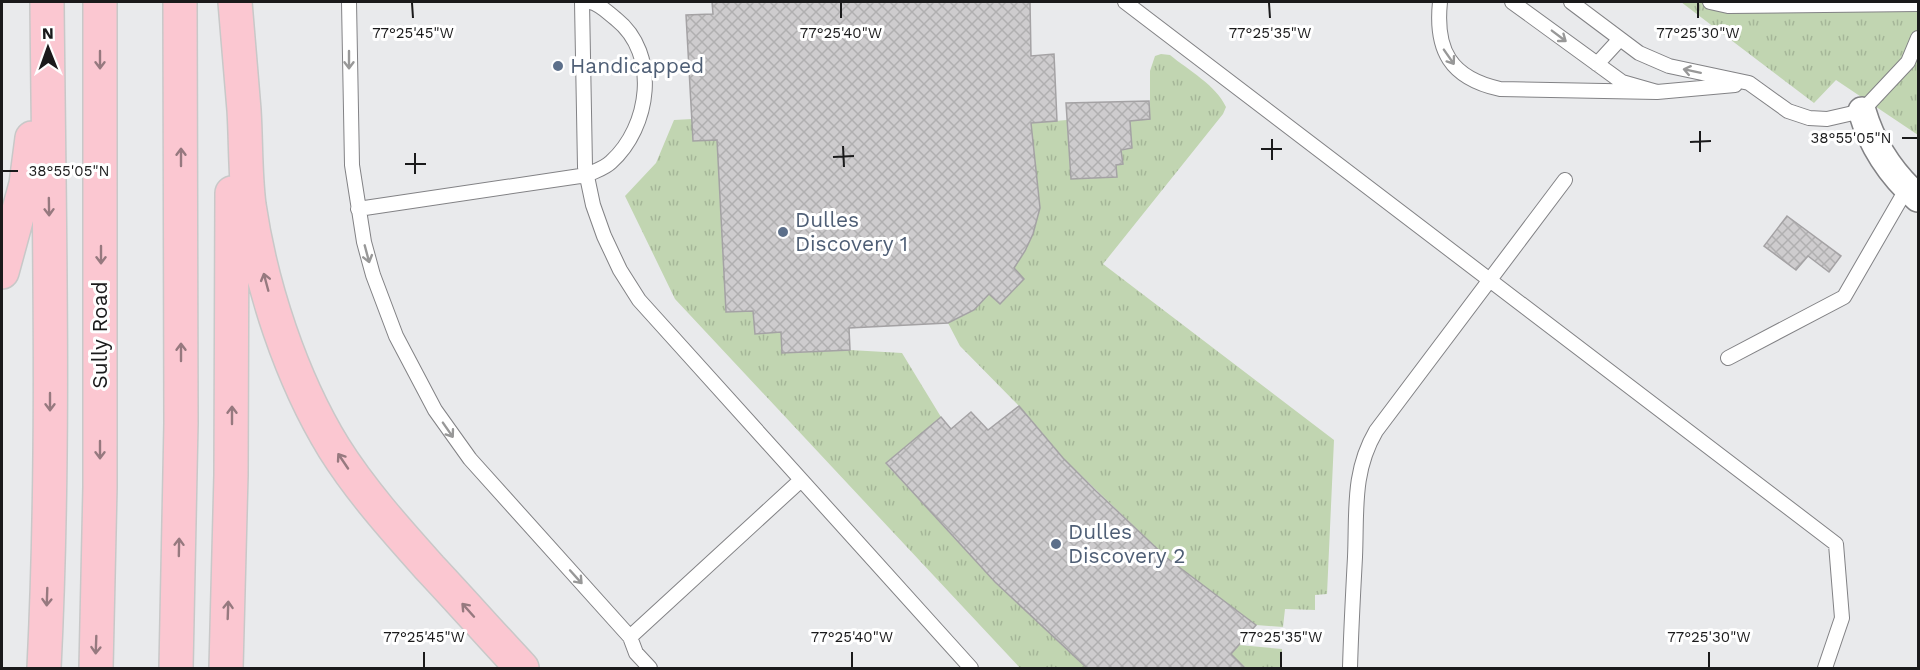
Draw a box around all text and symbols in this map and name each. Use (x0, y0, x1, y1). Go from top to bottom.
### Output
north arrow (18, 18, 78, 78)
text: N (42, 24, 54, 43)
text: 77°25'45"W (372, 24, 454, 42)
text: 77°25'40"W (800, 24, 882, 42)
text: 77°25'35"W (1229, 24, 1311, 42)
text: 77°25'30"W (1656, 24, 1740, 42)
one-way arrow (1551, 30, 1567, 43)
one-way arrow (95, 49, 106, 69)
one-way arrow (343, 49, 355, 69)
one-way arrow (1443, 49, 1455, 65)
place label: Handicapped (570, 53, 704, 78)
marker: Handicapped (551, 59, 565, 73)
one-way arrow (1683, 64, 1702, 76)
text: 38°55'05"N (1811, 129, 1891, 147)
one-way arrow (175, 148, 187, 168)
text: 38°55'05"N (29, 162, 109, 180)
one-way arrow (43, 196, 55, 216)
place label: Dulles Discovery 1 (795, 207, 908, 256)
marker: Dulles Discovery 1 (776, 225, 790, 239)
one-way arrow (95, 244, 107, 264)
one-way arrow (362, 244, 374, 263)
one-way arrow (260, 273, 271, 292)
street label: Sully Road (87, 281, 112, 389)
one-way arrow (175, 343, 187, 363)
one-way arrow (44, 391, 56, 411)
one-way arrow (226, 406, 238, 426)
one-way arrow (442, 421, 454, 437)
one-way arrow (94, 439, 106, 459)
one-way arrow (337, 453, 349, 469)
place label: Dulles Discovery 2 (1068, 519, 1185, 568)
marker: Dulles Discovery 2 (1049, 537, 1063, 551)
one-way arrow (174, 538, 185, 558)
one-way arrow (569, 569, 583, 584)
one-way arrow (41, 586, 53, 606)
one-way arrow (223, 601, 234, 621)
one-way arrow (461, 602, 475, 617)
text: 77°25'45"W (383, 628, 465, 646)
text: 77°25'40"W (811, 628, 893, 646)
text: 77°25'35"W (1240, 628, 1322, 646)
text: 77°25'30"W (1667, 628, 1751, 646)
one-way arrow (91, 634, 102, 654)

